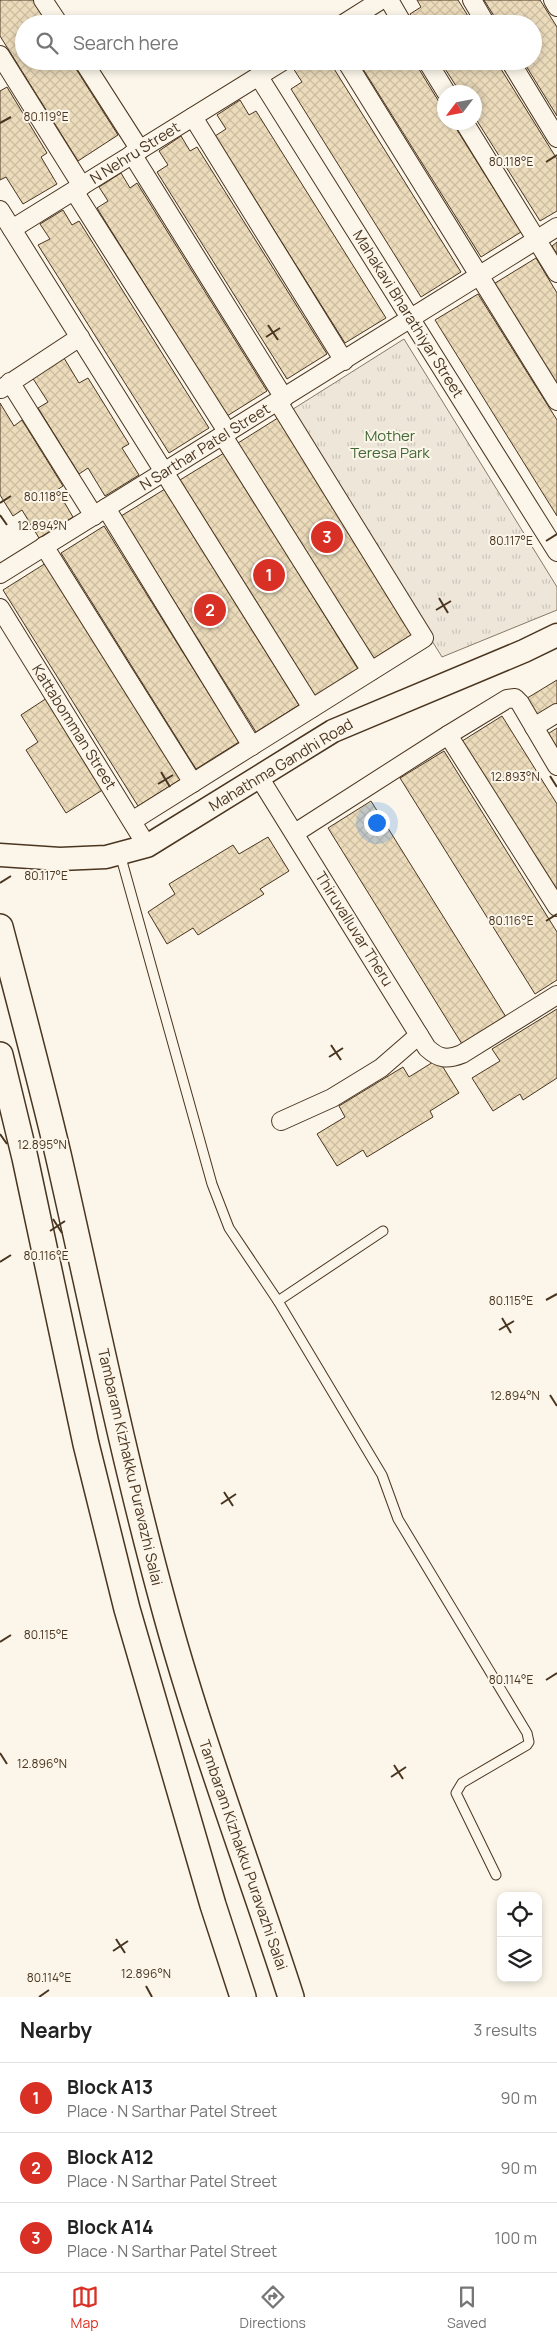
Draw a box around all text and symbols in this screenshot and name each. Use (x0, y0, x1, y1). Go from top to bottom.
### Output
search box (15, 15, 542, 70)
icon: search (33, 29, 61, 57)
text: Search here (73, 30, 179, 56)
north arrow (437, 85, 482, 130)
text: 80.119°E (24, 108, 69, 125)
street label: N Nehru Street (86, 116, 184, 189)
text: 80.118°E (489, 153, 533, 170)
street label: Mahakavi Bharathiyar Street (348, 226, 469, 402)
street label: N Sarthar Patel Street (136, 398, 274, 495)
park label: Mother Teresa Park (350, 425, 430, 463)
text: 80.118°E (24, 488, 68, 505)
text: 12.894°N (17, 517, 67, 534)
pin: 3 (311, 518, 343, 556)
text: 80.117°E (489, 532, 533, 549)
pin: 1 (253, 556, 285, 594)
pin: 2 (194, 591, 226, 629)
street label: Kattabomman Street (27, 660, 122, 793)
street label: Mahathma Gandhi Road (205, 713, 357, 816)
text: 12.893°N (490, 768, 540, 785)
your location (364, 810, 390, 836)
text: 80.117°E (24, 867, 68, 884)
street label: Thiruvalluvar Theru (311, 867, 398, 990)
text: 80.116°E (489, 912, 534, 929)
text: 12.895°N (17, 1136, 67, 1153)
text: 80.116°E (24, 1247, 69, 1264)
text: 80.115°E (489, 1292, 533, 1309)
street label: Tambaram Kizhakku Puravazhi Salai (93, 1346, 168, 1587)
text: 12.894°N (490, 1387, 540, 1404)
text: 80.115°E (24, 1626, 68, 1643)
text: 80.114°E (489, 1671, 533, 1688)
street label: Tambaram Kizhakku Puravazhi Salai (194, 1737, 293, 1973)
text: 12.896°N (17, 1755, 67, 1772)
map controls (497, 1892, 542, 1982)
button: locate (497, 1892, 542, 1937)
button: layers (497, 1937, 542, 1982)
text: 12.896°N (121, 1965, 171, 1982)
text: 80.114°E (27, 1969, 71, 1986)
text: Nearby (20, 2016, 92, 2044)
text: 3 results (474, 2019, 537, 2041)
text: Block A13 (67, 2074, 153, 2100)
text: 1 (32, 2087, 40, 2109)
text: 90 m (501, 2087, 537, 2109)
text: Place · N Sarthar Patel Street (67, 2100, 277, 2122)
text: Block A12 (67, 2144, 153, 2170)
text: 2 (31, 2157, 41, 2179)
text: 90 m (501, 2157, 537, 2179)
text: Place · N Sarthar Patel Street (67, 2170, 277, 2192)
text: Block A14 (67, 2214, 154, 2240)
text: 3 (31, 2227, 41, 2249)
text: 100 m (494, 2227, 537, 2249)
text: Place · N Sarthar Patel Street (67, 2240, 277, 2262)
tab: Map (71, 2283, 99, 2332)
tab: Directions (240, 2283, 306, 2332)
tab: Saved (447, 2283, 486, 2332)

